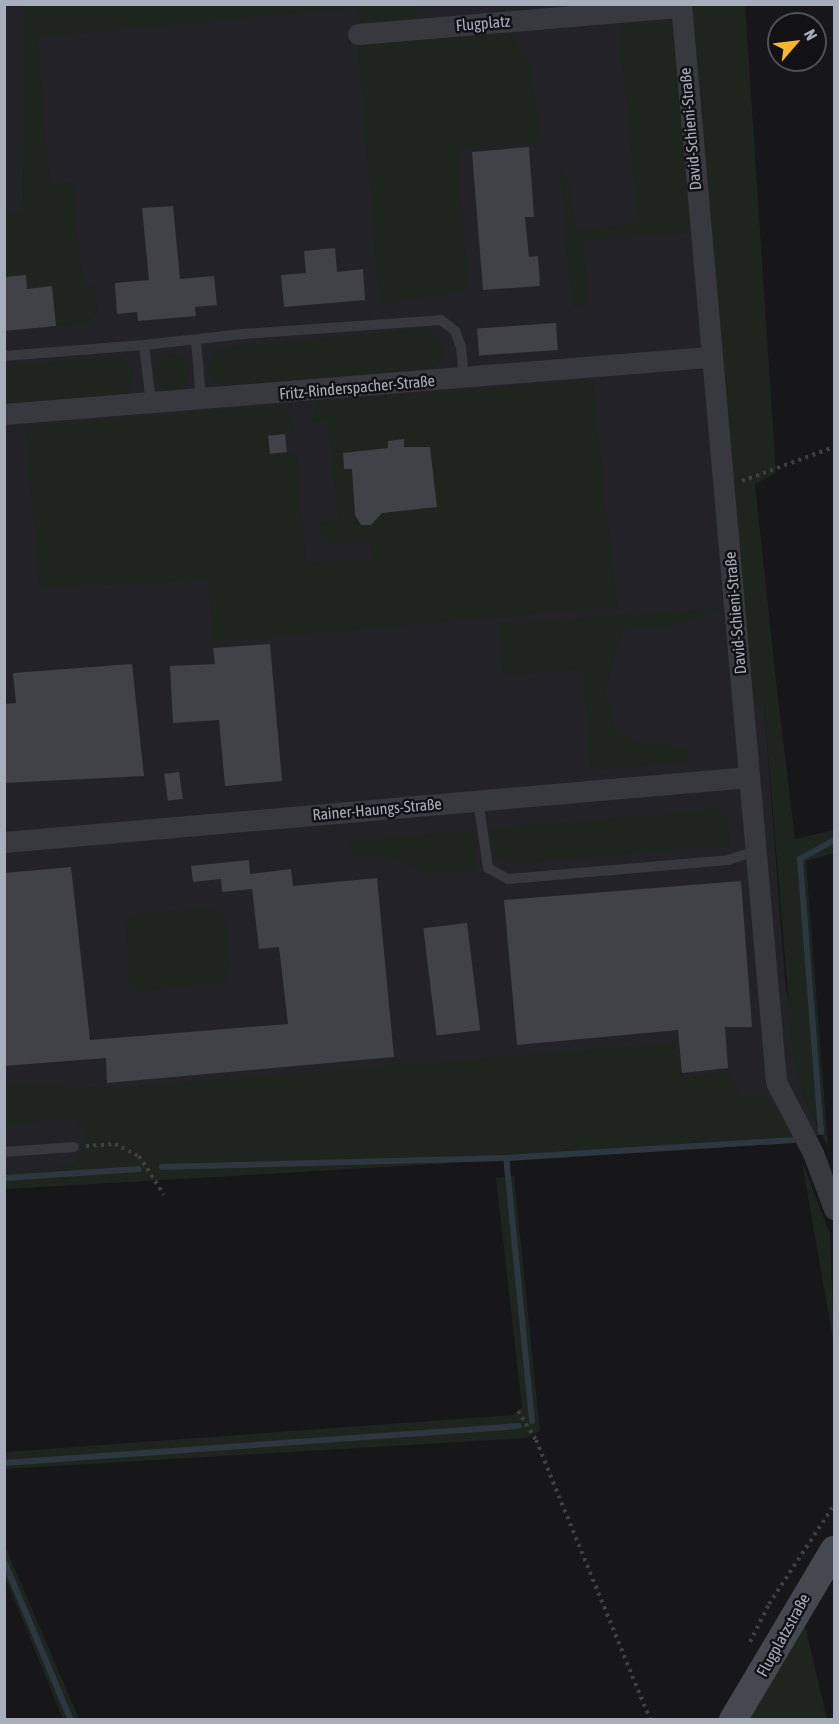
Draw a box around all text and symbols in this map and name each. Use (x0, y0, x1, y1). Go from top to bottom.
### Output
street label: Flugplatz (455, 11, 511, 35)
north arrow (767, 12, 827, 72)
text: N (801, 26, 821, 43)
street label: David-Schieni-Straße (675, 67, 705, 191)
street label: Fritz-Rinderspacher-Straße (278, 371, 436, 403)
street label: David-Schieni-Straße (720, 551, 750, 675)
street label: Rainer-Haungs-Straße (312, 794, 442, 824)
street label: Flugplatzstraße (752, 1590, 814, 1680)

